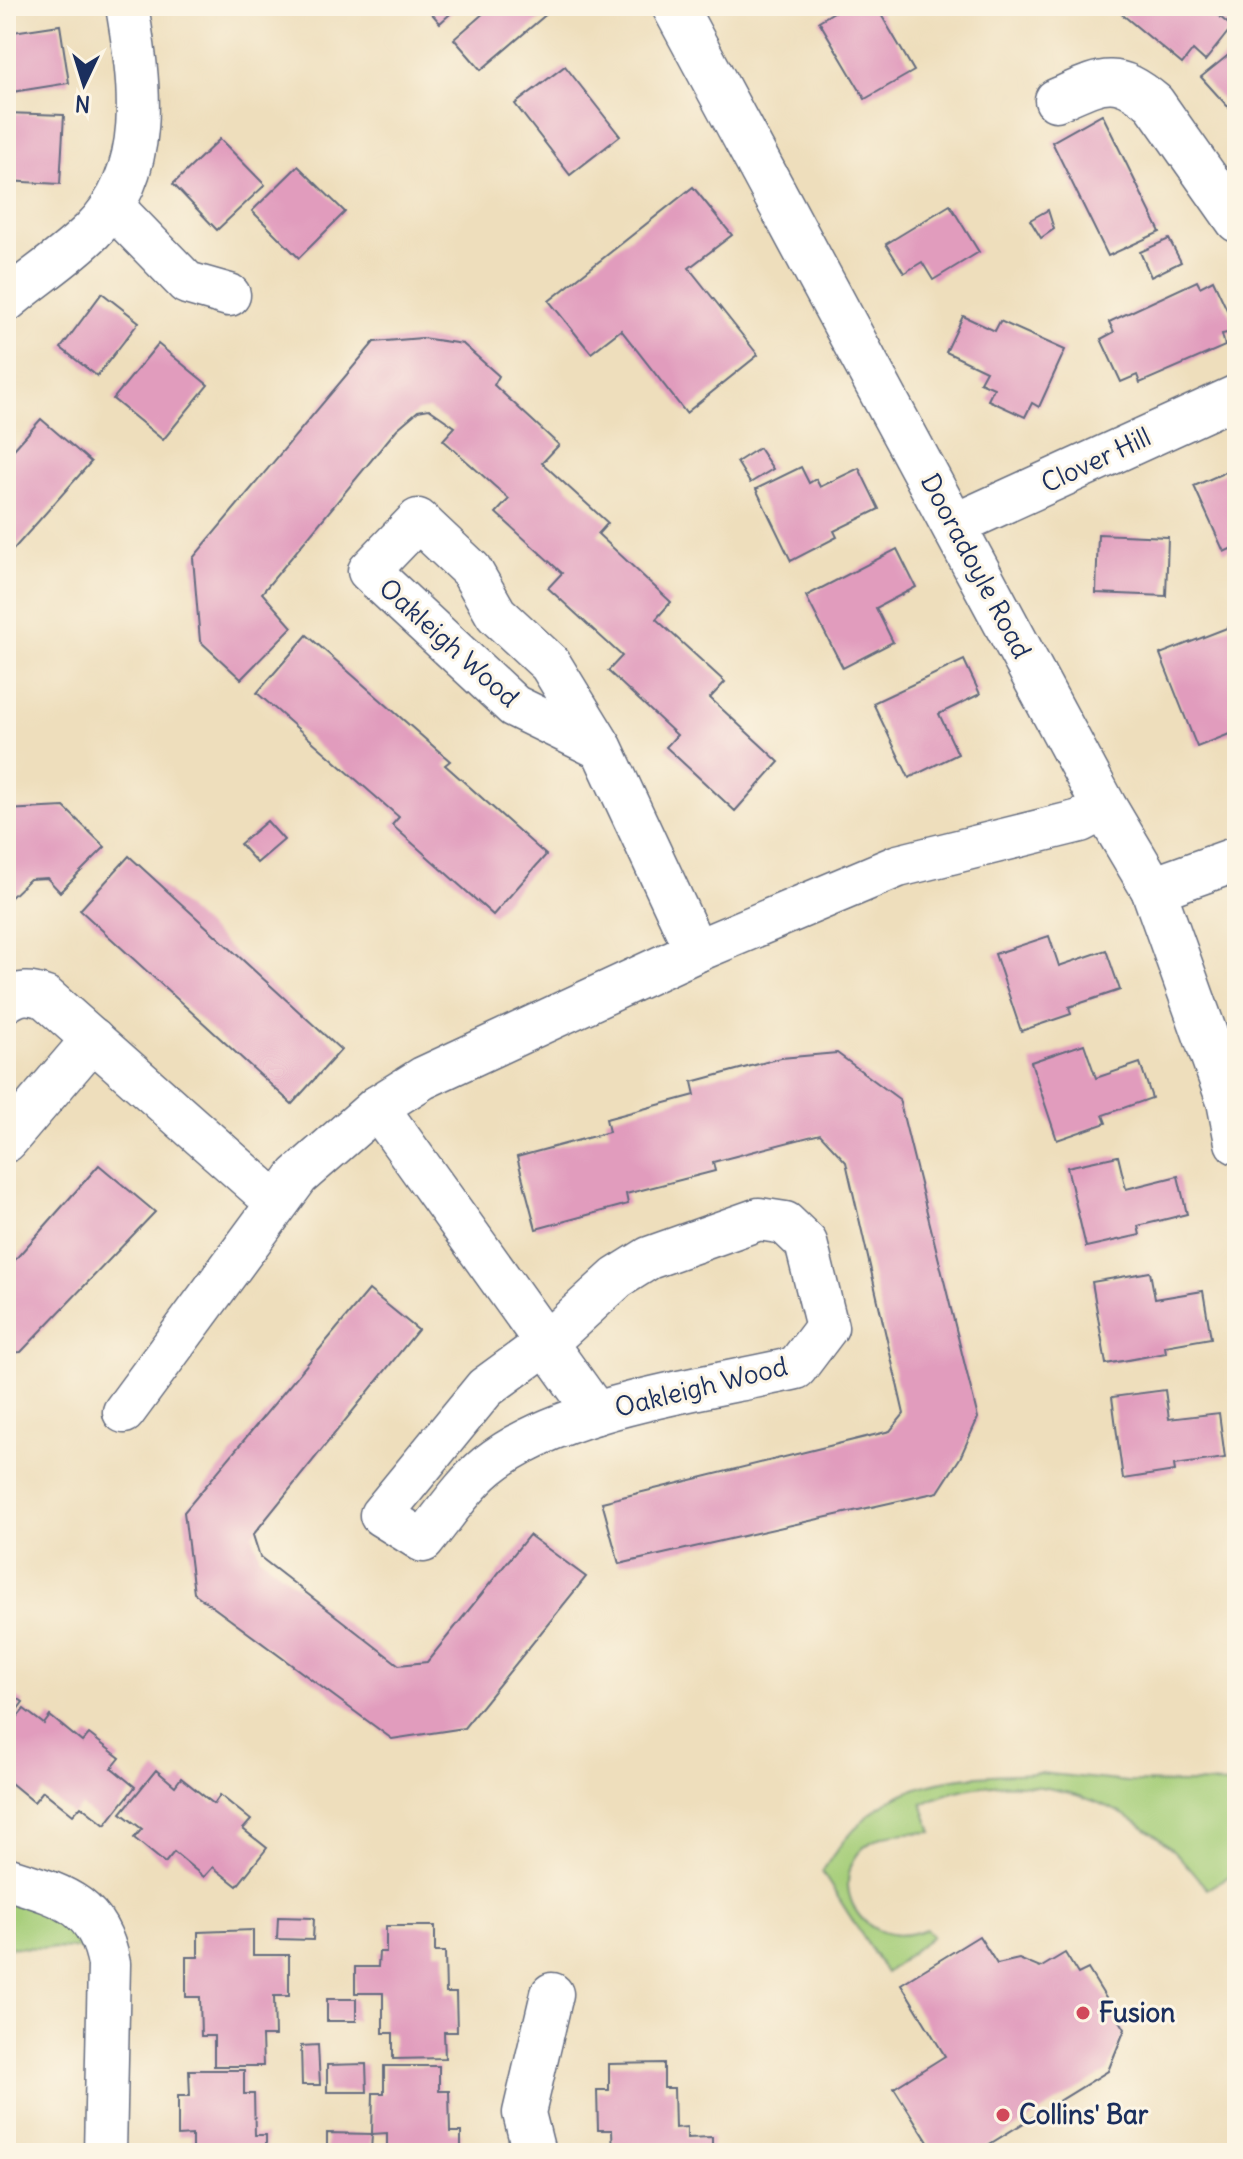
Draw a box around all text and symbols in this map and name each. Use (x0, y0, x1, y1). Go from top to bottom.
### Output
north arrow (44, 44, 124, 124)
text: N (74, 89, 91, 118)
street label: Clover Hill (1036, 420, 1156, 499)
street label: Dooradoyle Road (914, 468, 1039, 664)
street label: Oakleigh Wood (373, 571, 526, 714)
street label: Oakleigh Wood (611, 1349, 791, 1424)
place label: Fusion (1099, 1996, 1175, 2029)
marker: Fusion (1074, 2004, 1092, 2022)
place label: Collins' Bar (1019, 2098, 1149, 2131)
marker: Collins' Bar (994, 2106, 1012, 2124)

